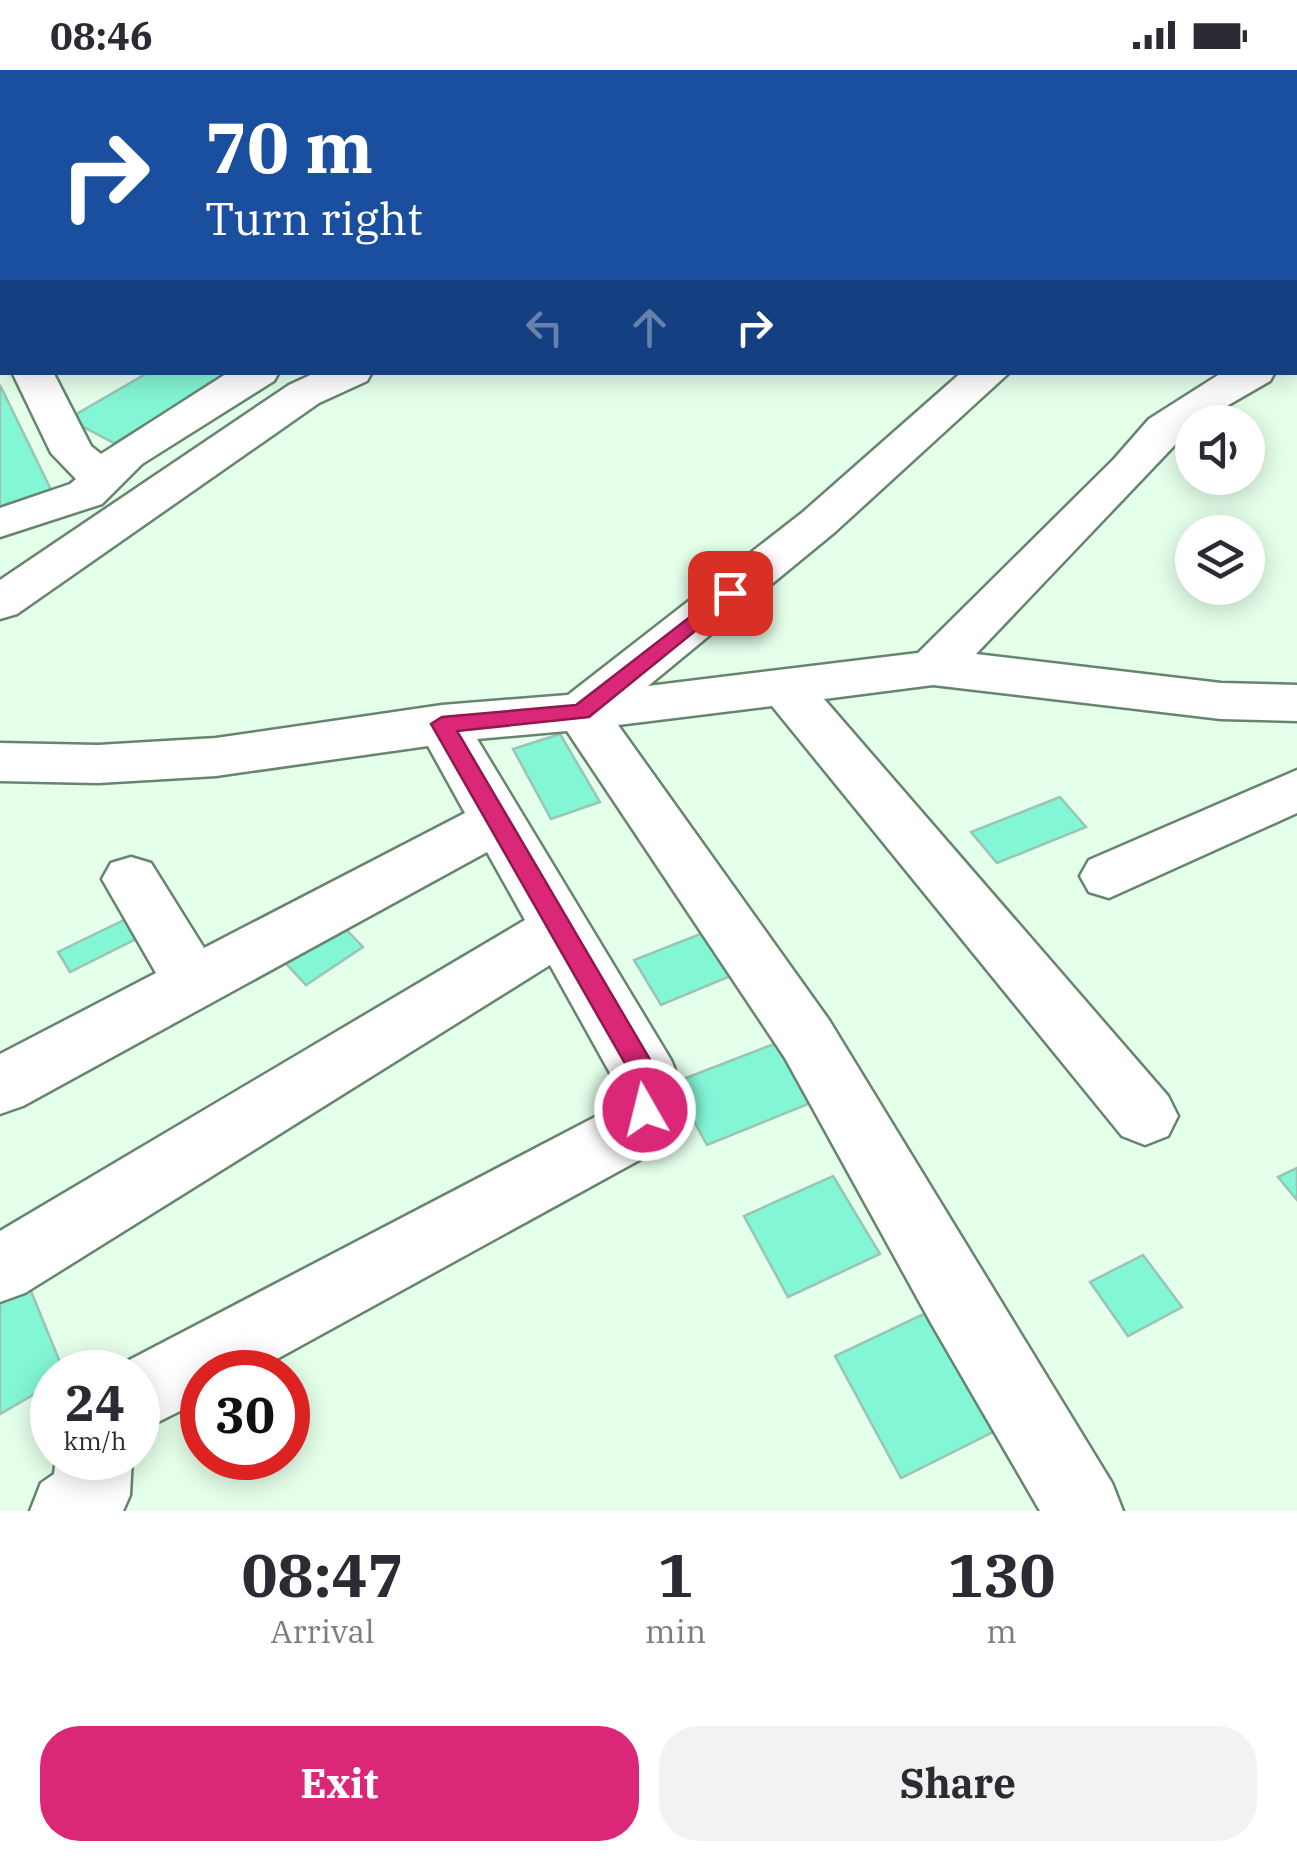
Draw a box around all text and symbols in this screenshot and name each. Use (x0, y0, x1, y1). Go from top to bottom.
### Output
text: 08:46 (50, 11, 153, 60)
text: 70 m (205, 101, 373, 192)
icon: right (40, 110, 170, 240)
text: Turn right (205, 189, 423, 247)
icon: left (517, 300, 572, 355)
icon: ahead (622, 300, 677, 355)
icon: right (727, 300, 782, 355)
map controls (1175, 405, 1265, 605)
button: sound (1175, 405, 1265, 495)
button: layers (1175, 515, 1265, 605)
pin (688, 551, 773, 636)
icon: arrive (703, 566, 758, 621)
position arrow (593, 1058, 697, 1162)
speed limit sign: 30 (180, 1350, 310, 1480)
text: 24 (65, 1370, 125, 1435)
text: km/h (63, 1424, 127, 1457)
text: 08:47 (241, 1535, 404, 1614)
text: 1 (658, 1535, 694, 1614)
text: 130 (948, 1535, 1056, 1614)
text: Arrival (270, 1610, 375, 1652)
text: min (645, 1610, 706, 1652)
text: m (986, 1610, 1017, 1652)
button: Exit (40, 1726, 639, 1841)
button: Share (659, 1726, 1257, 1841)

